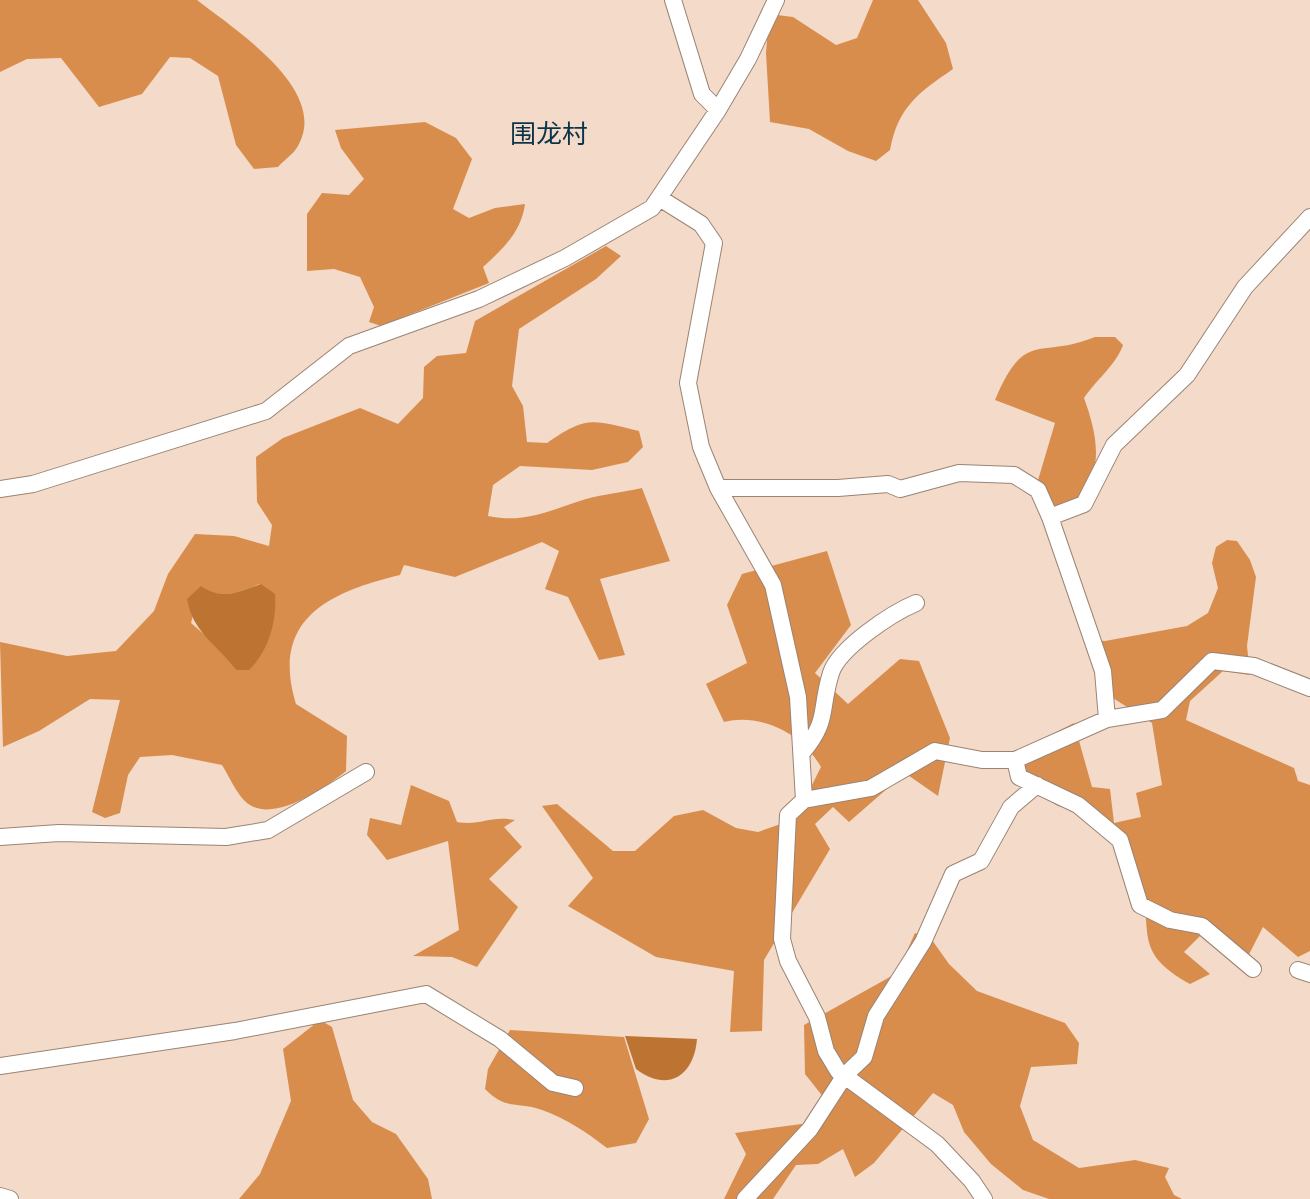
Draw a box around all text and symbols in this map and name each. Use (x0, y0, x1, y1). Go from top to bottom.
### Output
district label: 围龙村 (510, 119, 588, 149)

